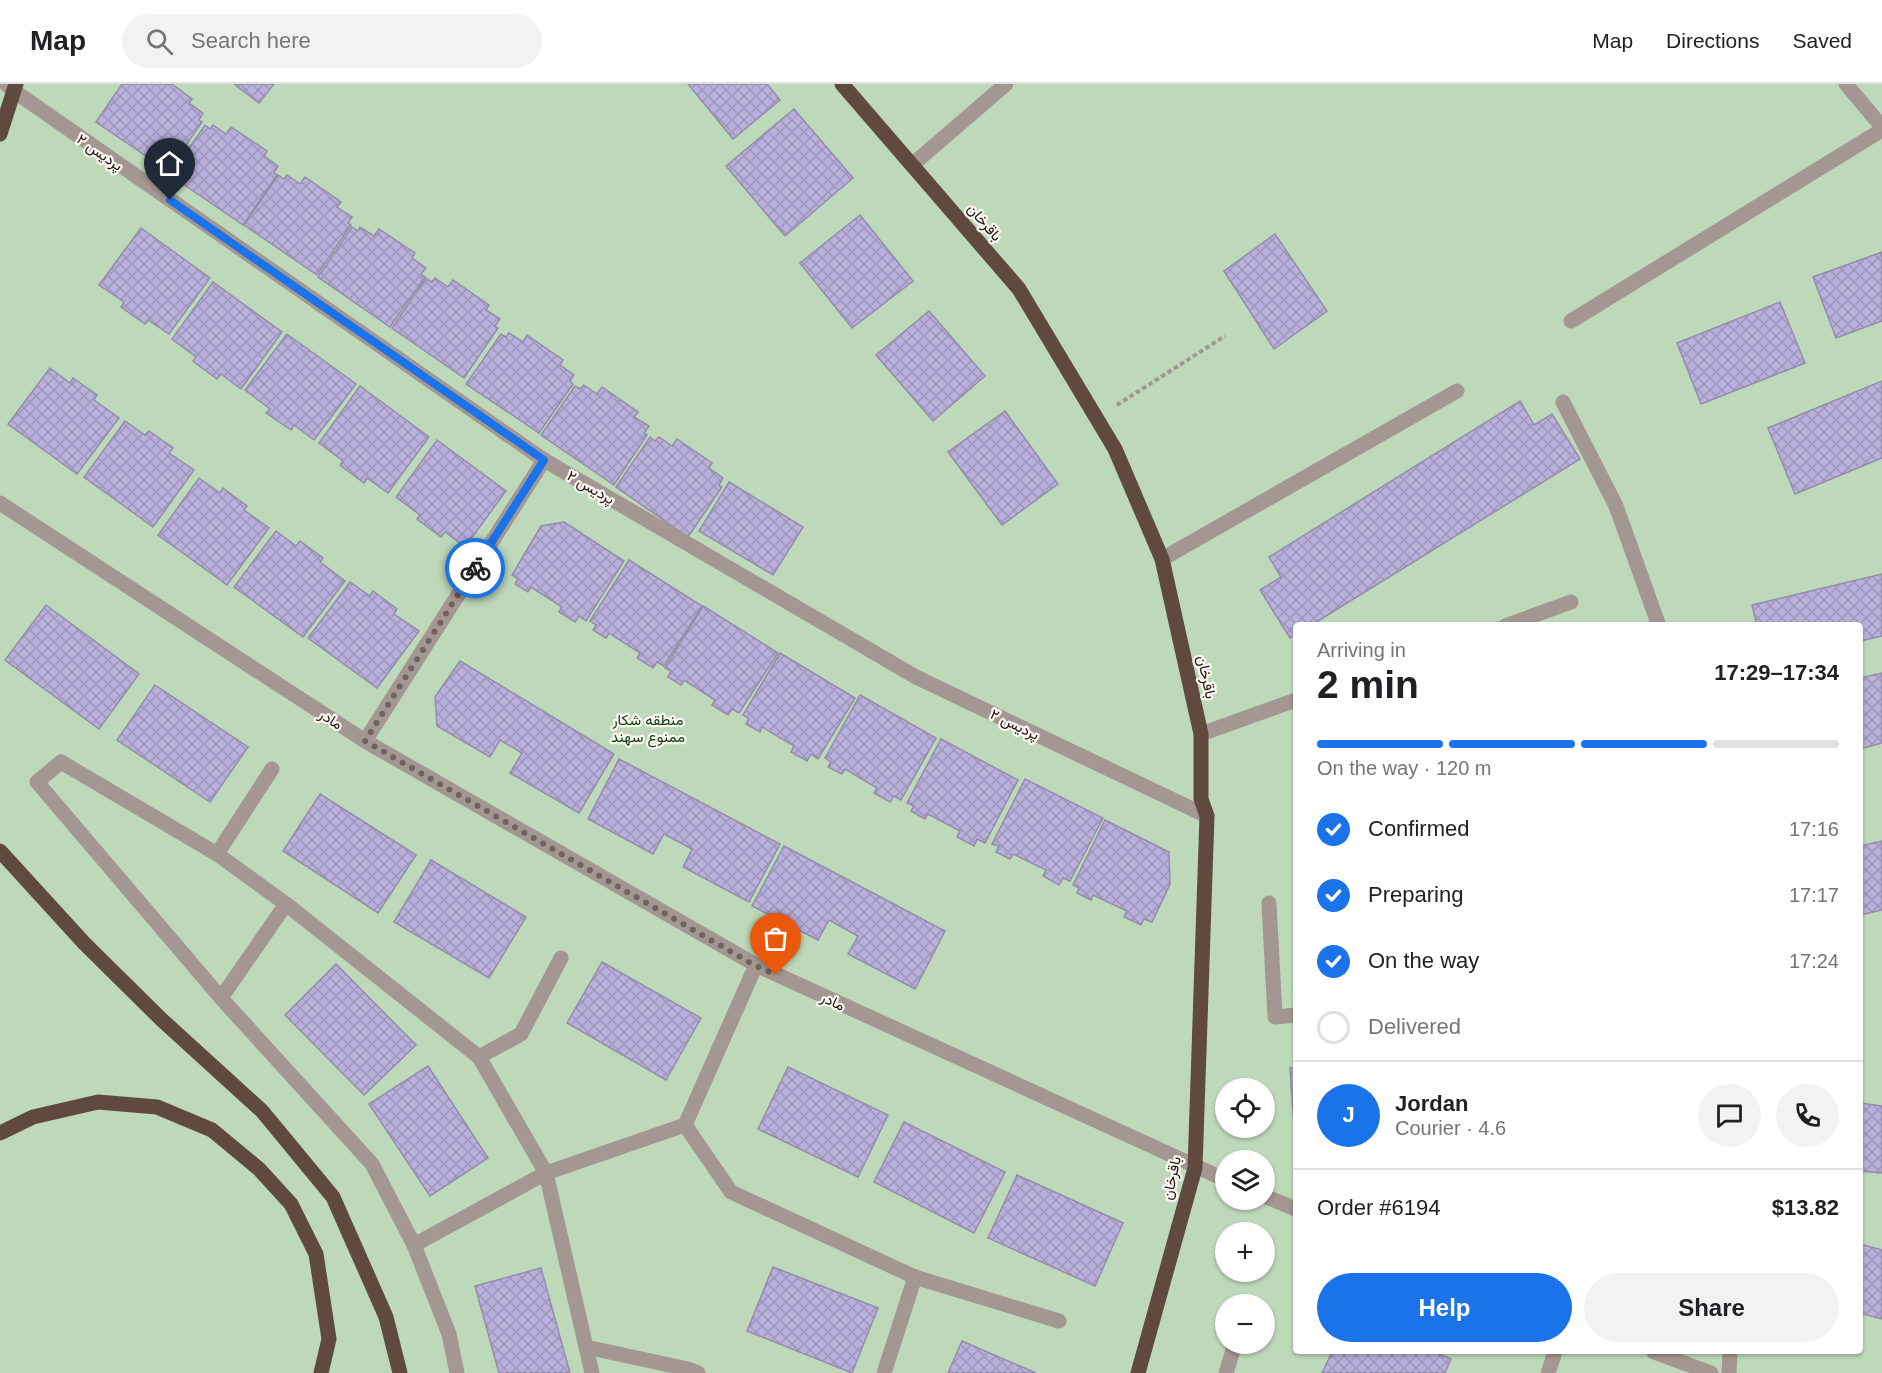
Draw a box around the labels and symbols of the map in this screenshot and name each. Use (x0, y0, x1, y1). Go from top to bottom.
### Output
street label: پردیس ۲ (73, 130, 126, 176)
pin (144, 138, 195, 200)
street label: باقرخان (963, 200, 1006, 245)
street label: پردیس ۲ (563, 467, 618, 509)
courier (445, 538, 505, 598)
street label: باقرخان (1193, 654, 1220, 700)
street label: مادر (315, 705, 346, 734)
street label: پردیس ۲ (987, 705, 1042, 745)
park label: منطقه شکار ممنوع سهند (611, 711, 685, 748)
pin (750, 913, 801, 975)
street label: مادر (817, 988, 848, 1015)
street label: باقرخان (1158, 1155, 1185, 1201)

